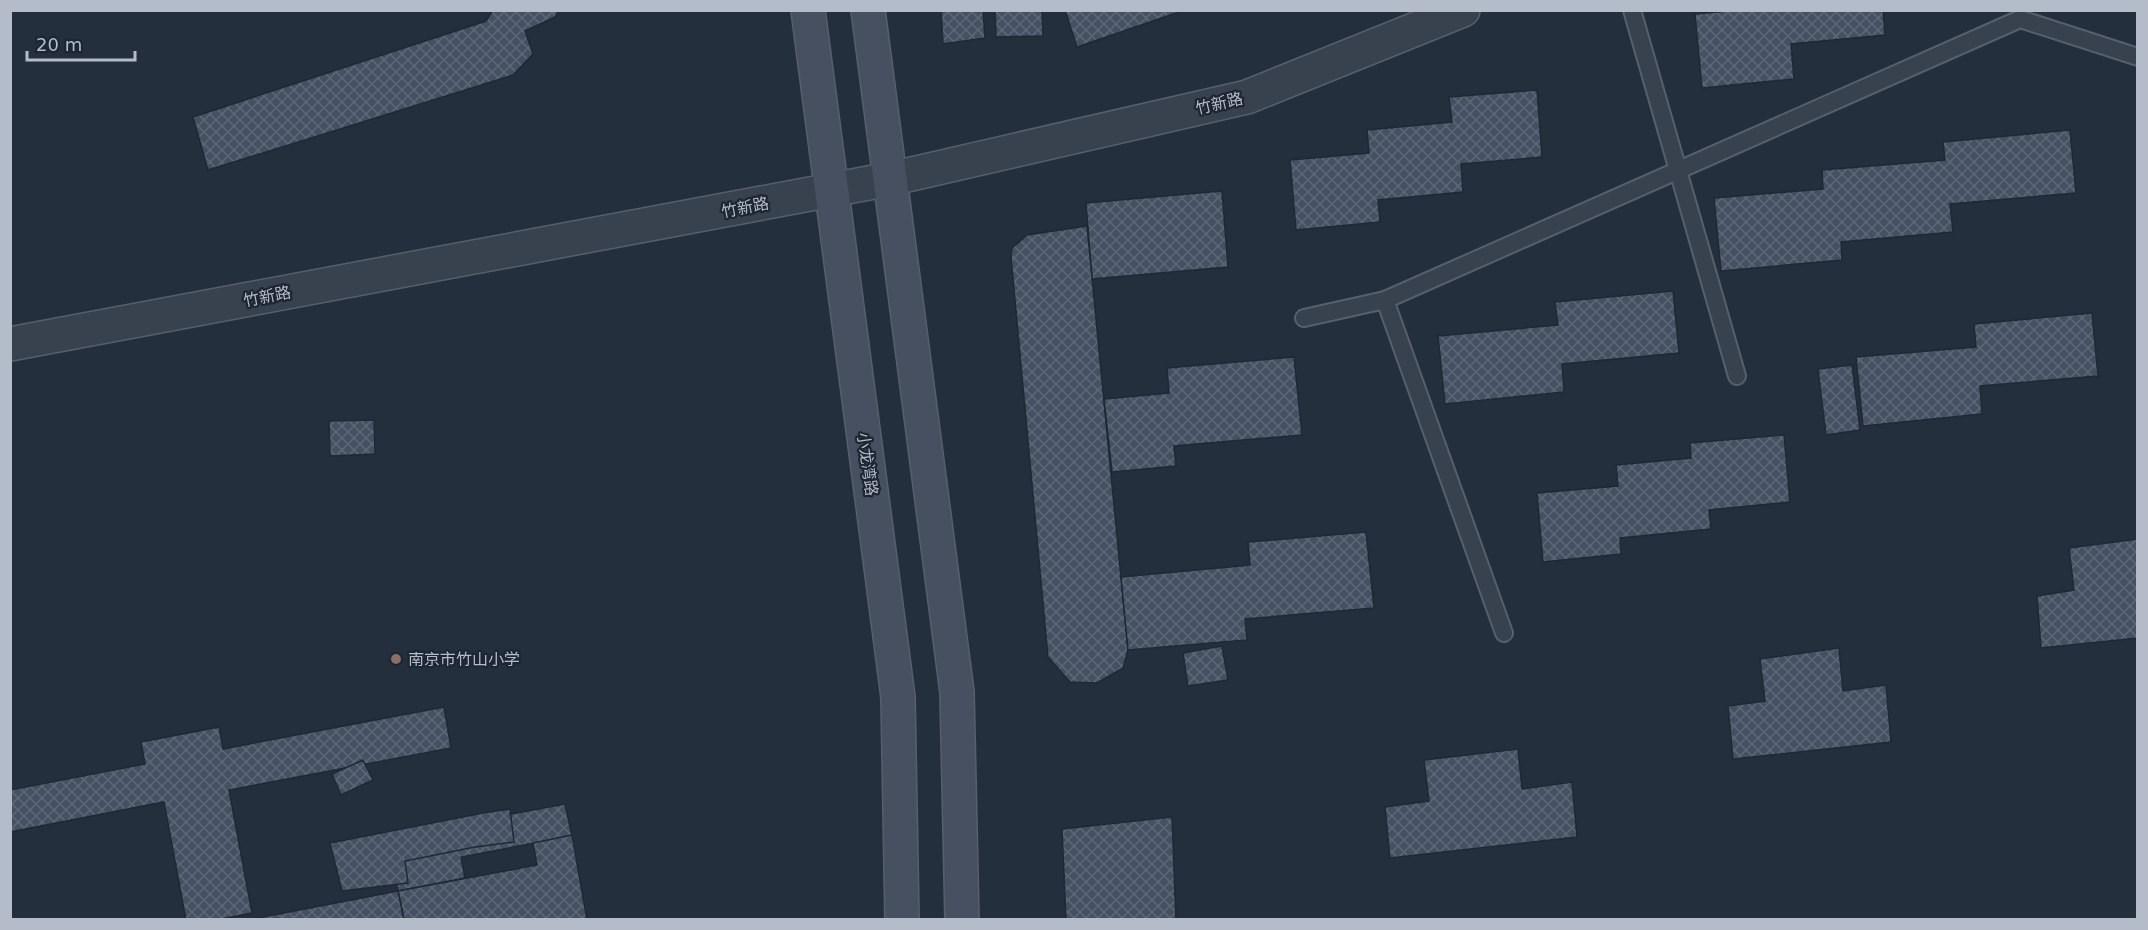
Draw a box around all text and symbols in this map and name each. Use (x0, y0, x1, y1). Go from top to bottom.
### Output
scale bar (27, 24, 135, 62)
text: 20 m (36, 34, 82, 55)
street label: 竹新路 (1194, 89, 1245, 118)
street label: 竹新路 (720, 194, 770, 221)
street label: 竹新路 (242, 283, 292, 310)
street label: 小龙湾路 (854, 431, 881, 497)
place label: 南京市竹山小学 (408, 650, 520, 669)
marker: 南京市竹山小学 (389, 652, 403, 666)

